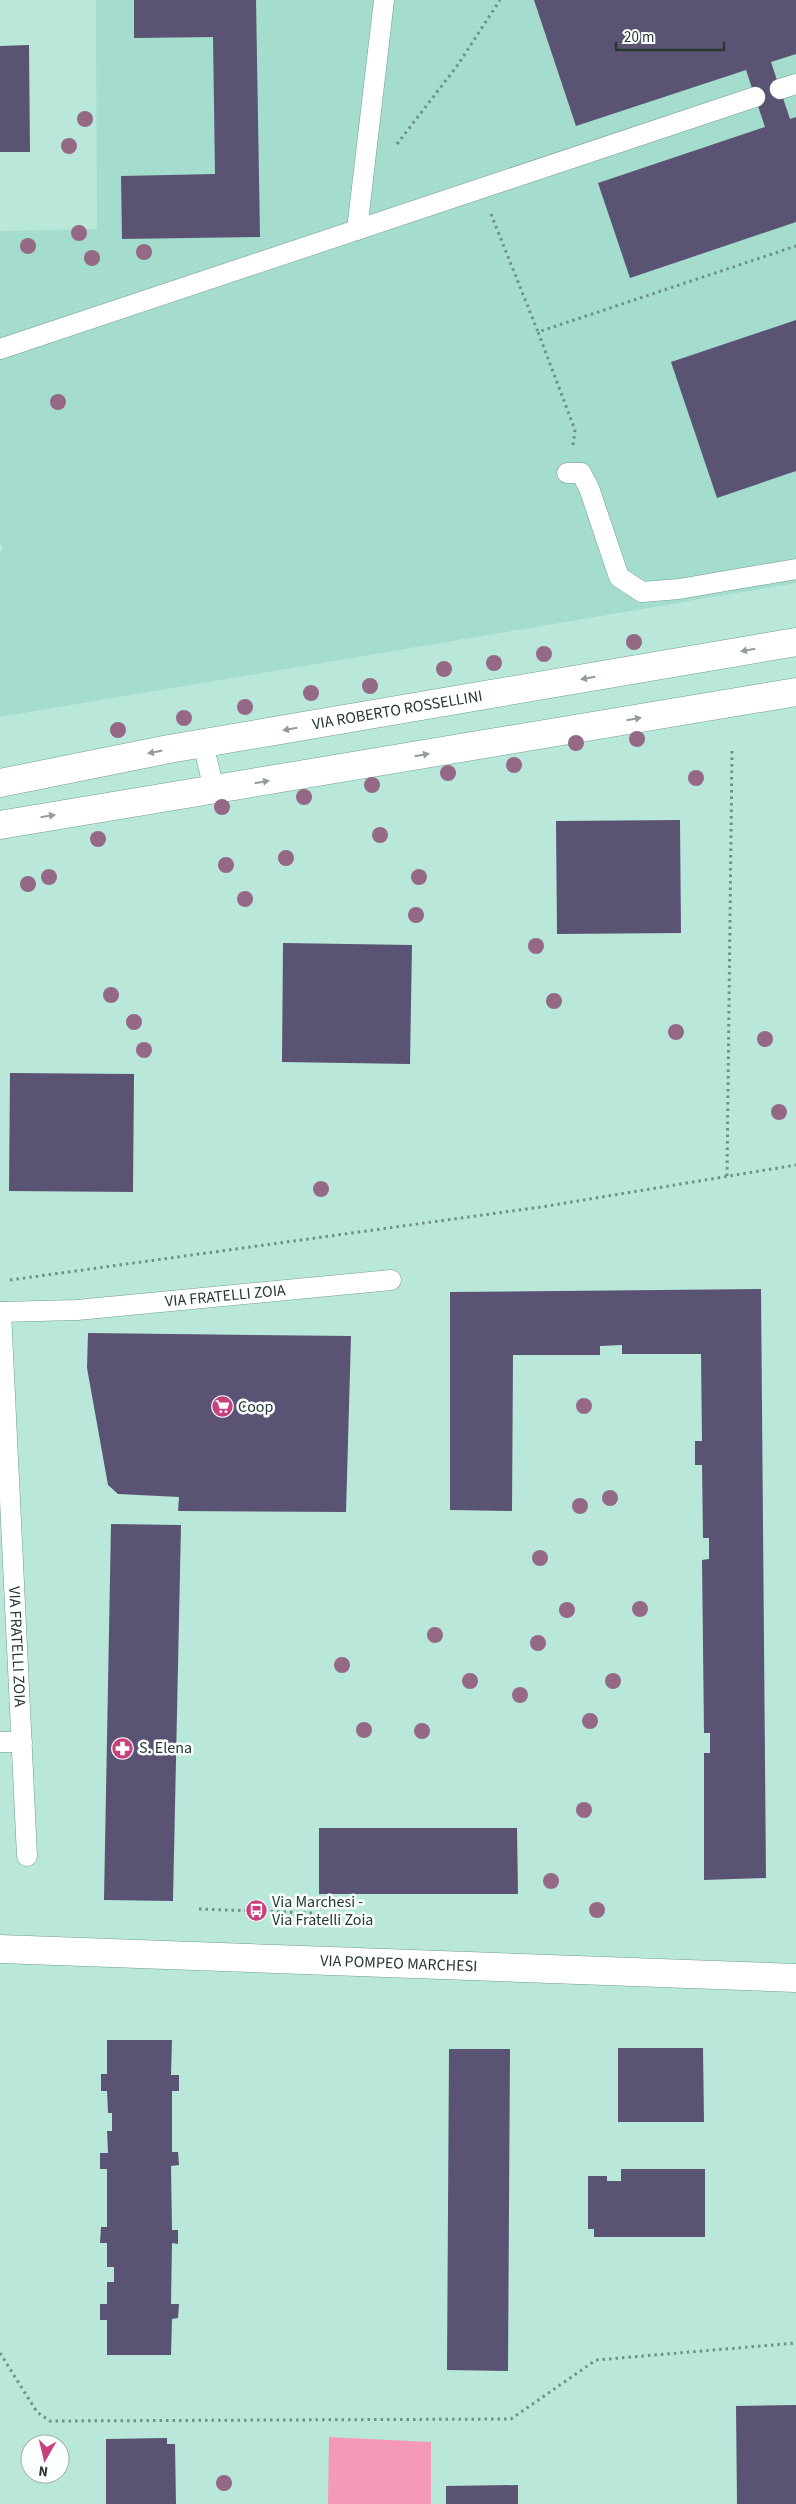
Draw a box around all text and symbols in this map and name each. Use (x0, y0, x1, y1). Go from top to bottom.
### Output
scale bar (616, 20, 724, 52)
text: 20 m (624, 27, 654, 48)
one-way arrow (740, 647, 756, 655)
one-way arrow (579, 674, 595, 682)
street label: VIA ROBERTO ROSSELLINI (311, 685, 484, 735)
one-way arrow (627, 715, 643, 723)
one-way arrow (281, 725, 297, 733)
one-way arrow (146, 748, 162, 756)
one-way arrow (415, 751, 431, 759)
one-way arrow (254, 778, 270, 786)
one-way arrow (40, 812, 56, 820)
street label: VIA FRATELLI ZOIA (164, 1279, 287, 1313)
supermarket icon: Coop (210, 1395, 234, 1419)
place label: Coop (238, 1396, 273, 1418)
street label: VIA FRATELLI ZOIA (3, 1586, 31, 1708)
pharmacy icon: S. Elena (111, 1736, 135, 1760)
place label: S. Elena (139, 1737, 192, 1759)
place label: Via Marchesi - Via Fratelli Zoia (272, 1891, 373, 1931)
bus stop icon: Via Marchesi - Via Fratelli Zoia (244, 1899, 268, 1923)
street label: VIA POMPEO MARCHESI (320, 1950, 478, 1977)
north arrow (20, 2434, 70, 2484)
text: N (37, 2460, 49, 2481)

